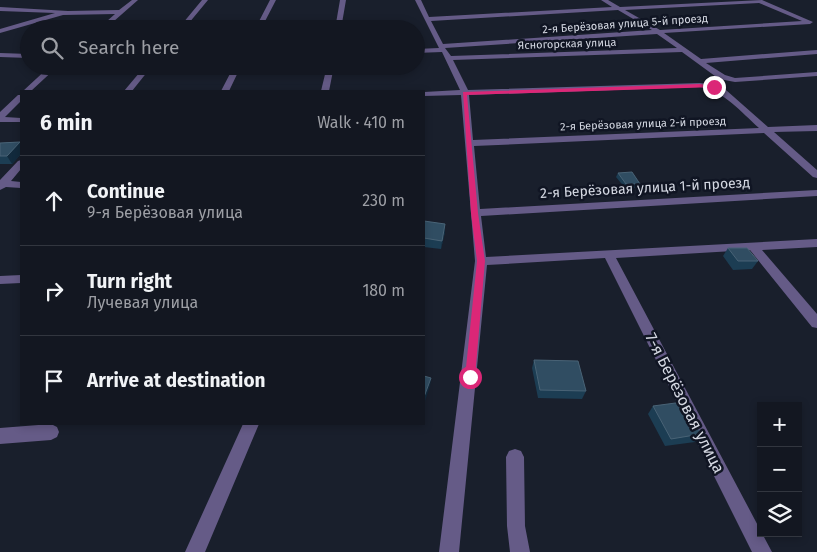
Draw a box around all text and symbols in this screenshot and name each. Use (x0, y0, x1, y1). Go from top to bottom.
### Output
street label: 2-я Берёзовая улица 5-й проезд (542, 12, 708, 36)
search box (20, 20, 425, 75)
icon: search (38, 34, 66, 62)
text: Search here (78, 36, 179, 59)
street label: Ясногорская улица (517, 36, 617, 52)
route end (703, 76, 726, 99)
text: 6 min (40, 110, 93, 136)
text: Walk · 410 m (317, 113, 405, 132)
street label: 2-я Берёзовая улица 2-й проезд (560, 115, 726, 133)
street label: 2-я Берёзовая улица 1-й проезд (540, 174, 751, 202)
text: Continue (87, 180, 165, 203)
icon: ahead (40, 187, 68, 215)
text: 230 m (362, 191, 405, 210)
text: 9-я Берёзовая улица (87, 203, 243, 222)
text: Turn right (87, 270, 172, 293)
icon: right (40, 277, 68, 305)
text: 180 m (362, 281, 405, 300)
text: Лучевая улица (87, 293, 198, 312)
street label: 7-я Берёзовая улица (641, 330, 729, 476)
route start (459, 366, 482, 389)
icon: arrive (40, 367, 68, 395)
text: Arrive at destination (87, 369, 266, 392)
map controls (757, 402, 802, 537)
button: + (757, 402, 802, 447)
button: − (757, 447, 802, 492)
button: layers (757, 492, 802, 537)

